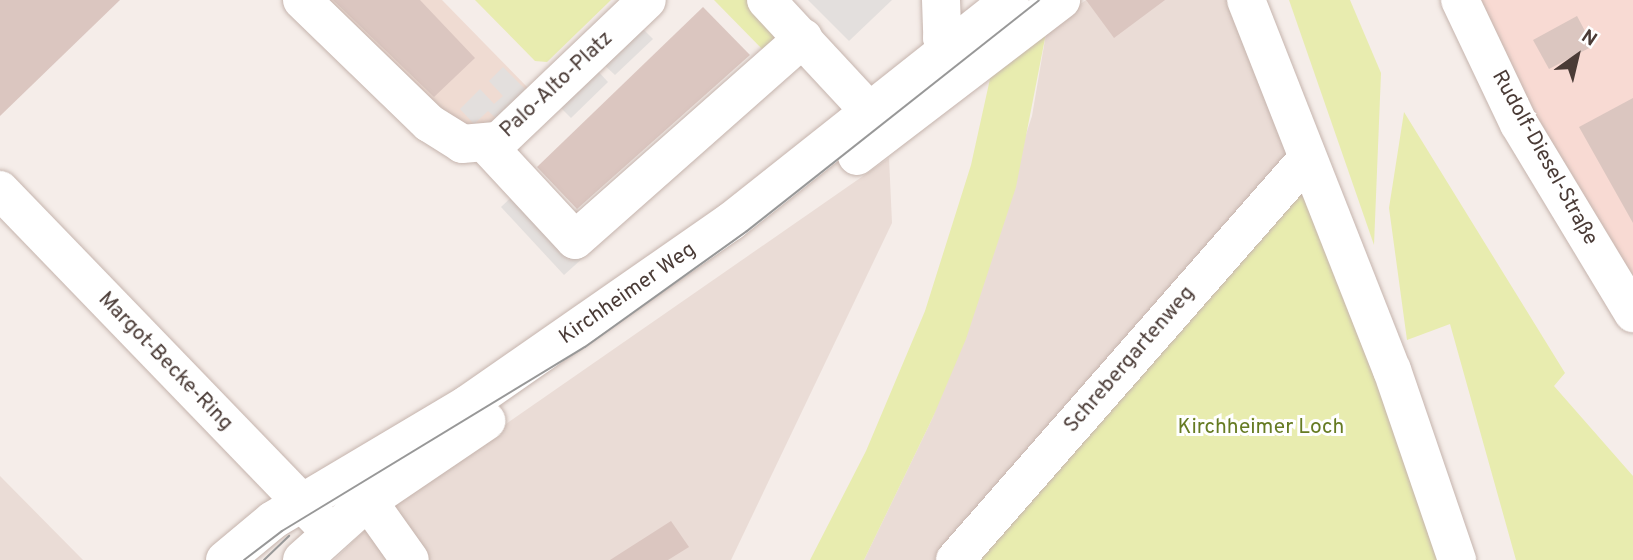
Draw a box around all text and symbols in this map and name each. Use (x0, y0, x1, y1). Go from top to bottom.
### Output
north arrow (1542, 21, 1612, 91)
text: N (1576, 25, 1601, 52)
street label: Palo-Alto-Platz (496, 26, 618, 144)
street label: Rudolf-Diesel-Straße (1485, 66, 1603, 250)
street label: Kirchheimer Weg (555, 237, 701, 351)
street label: Schrebergartenweg (1059, 282, 1201, 438)
street label: Margot-Becke-Ring (92, 287, 238, 437)
park label: Kirchheimer Loch (1178, 415, 1344, 441)

